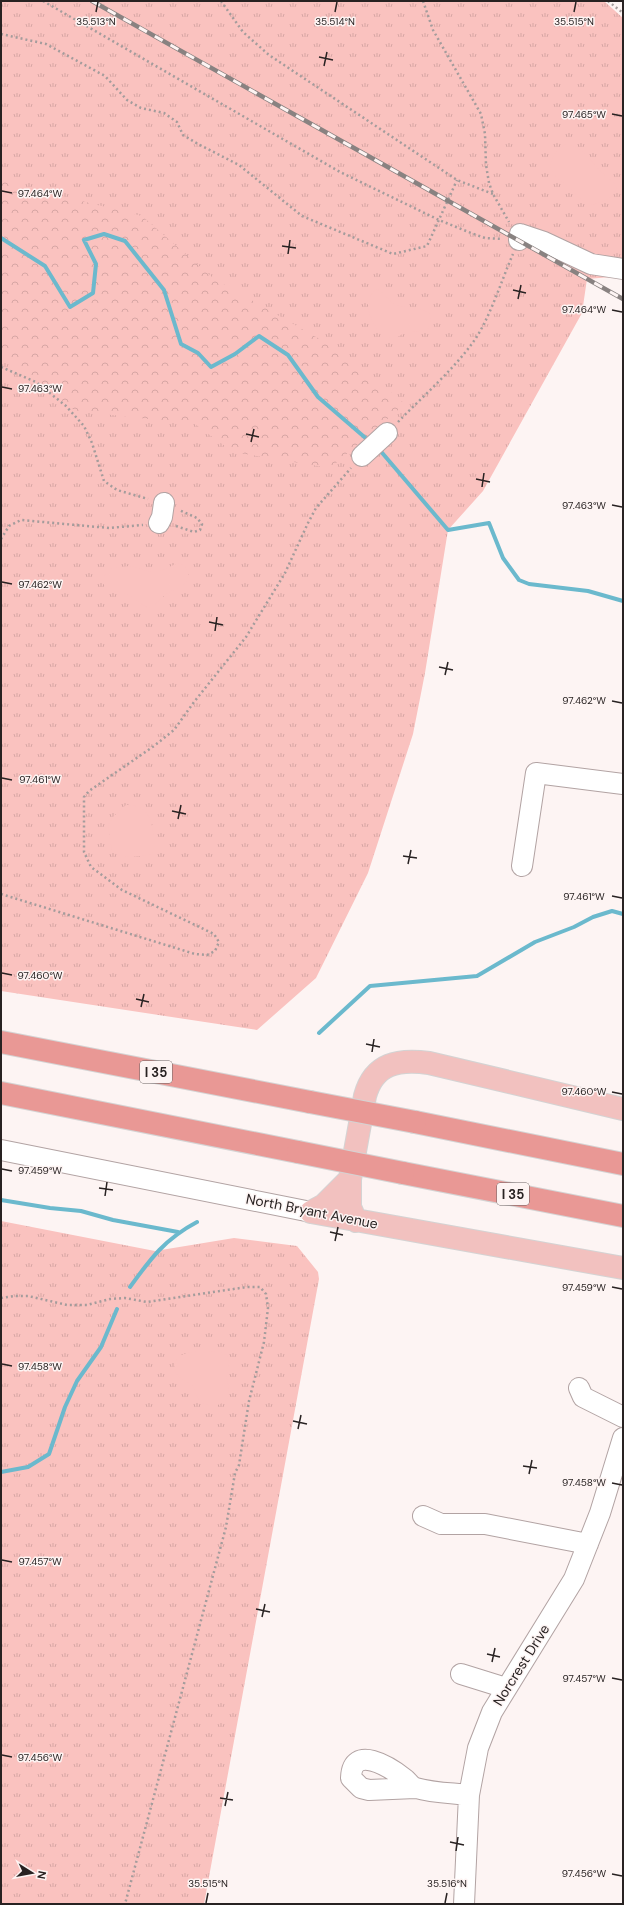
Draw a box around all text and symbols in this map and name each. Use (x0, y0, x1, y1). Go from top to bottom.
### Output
text: 35.513°N (76, 15, 116, 28)
text: 35.514°N (315, 15, 355, 28)
text: 35.515°N (554, 15, 594, 28)
text: 97.465°W (562, 108, 606, 121)
text: 97.464°W (18, 187, 62, 200)
text: 97.464°W (562, 303, 606, 316)
text: 97.463°W (18, 382, 62, 395)
text: 97.463°W (562, 499, 606, 512)
text: 97.462°W (18, 578, 62, 591)
text: 97.462°W (562, 694, 606, 707)
text: 97.461°W (19, 773, 61, 786)
text: 97.461°W (563, 890, 605, 903)
text: 97.460°W (17, 969, 63, 982)
road number: I 35 (140, 1061, 172, 1083)
text: 97.460°W (561, 1085, 607, 1098)
text: 97.459°W (18, 1164, 62, 1177)
road number: I 35 (497, 1183, 529, 1205)
street label: North Bryant Avenue (245, 1189, 379, 1233)
text: 97.459°W (562, 1281, 606, 1294)
text: 97.458°W (18, 1360, 62, 1373)
text: 97.458°W (562, 1476, 606, 1489)
text: 97.457°W (18, 1555, 62, 1568)
street label: Norcrest Drive (489, 1621, 553, 1709)
text: 97.457°W (562, 1672, 606, 1685)
text: 97.456°W (18, 1751, 62, 1764)
north arrow (12, 1853, 52, 1893)
text: 97.456°W (562, 1867, 606, 1880)
text: N (34, 1870, 49, 1880)
text: 35.515°N (188, 1877, 228, 1890)
text: 35.516°N (427, 1877, 467, 1890)

